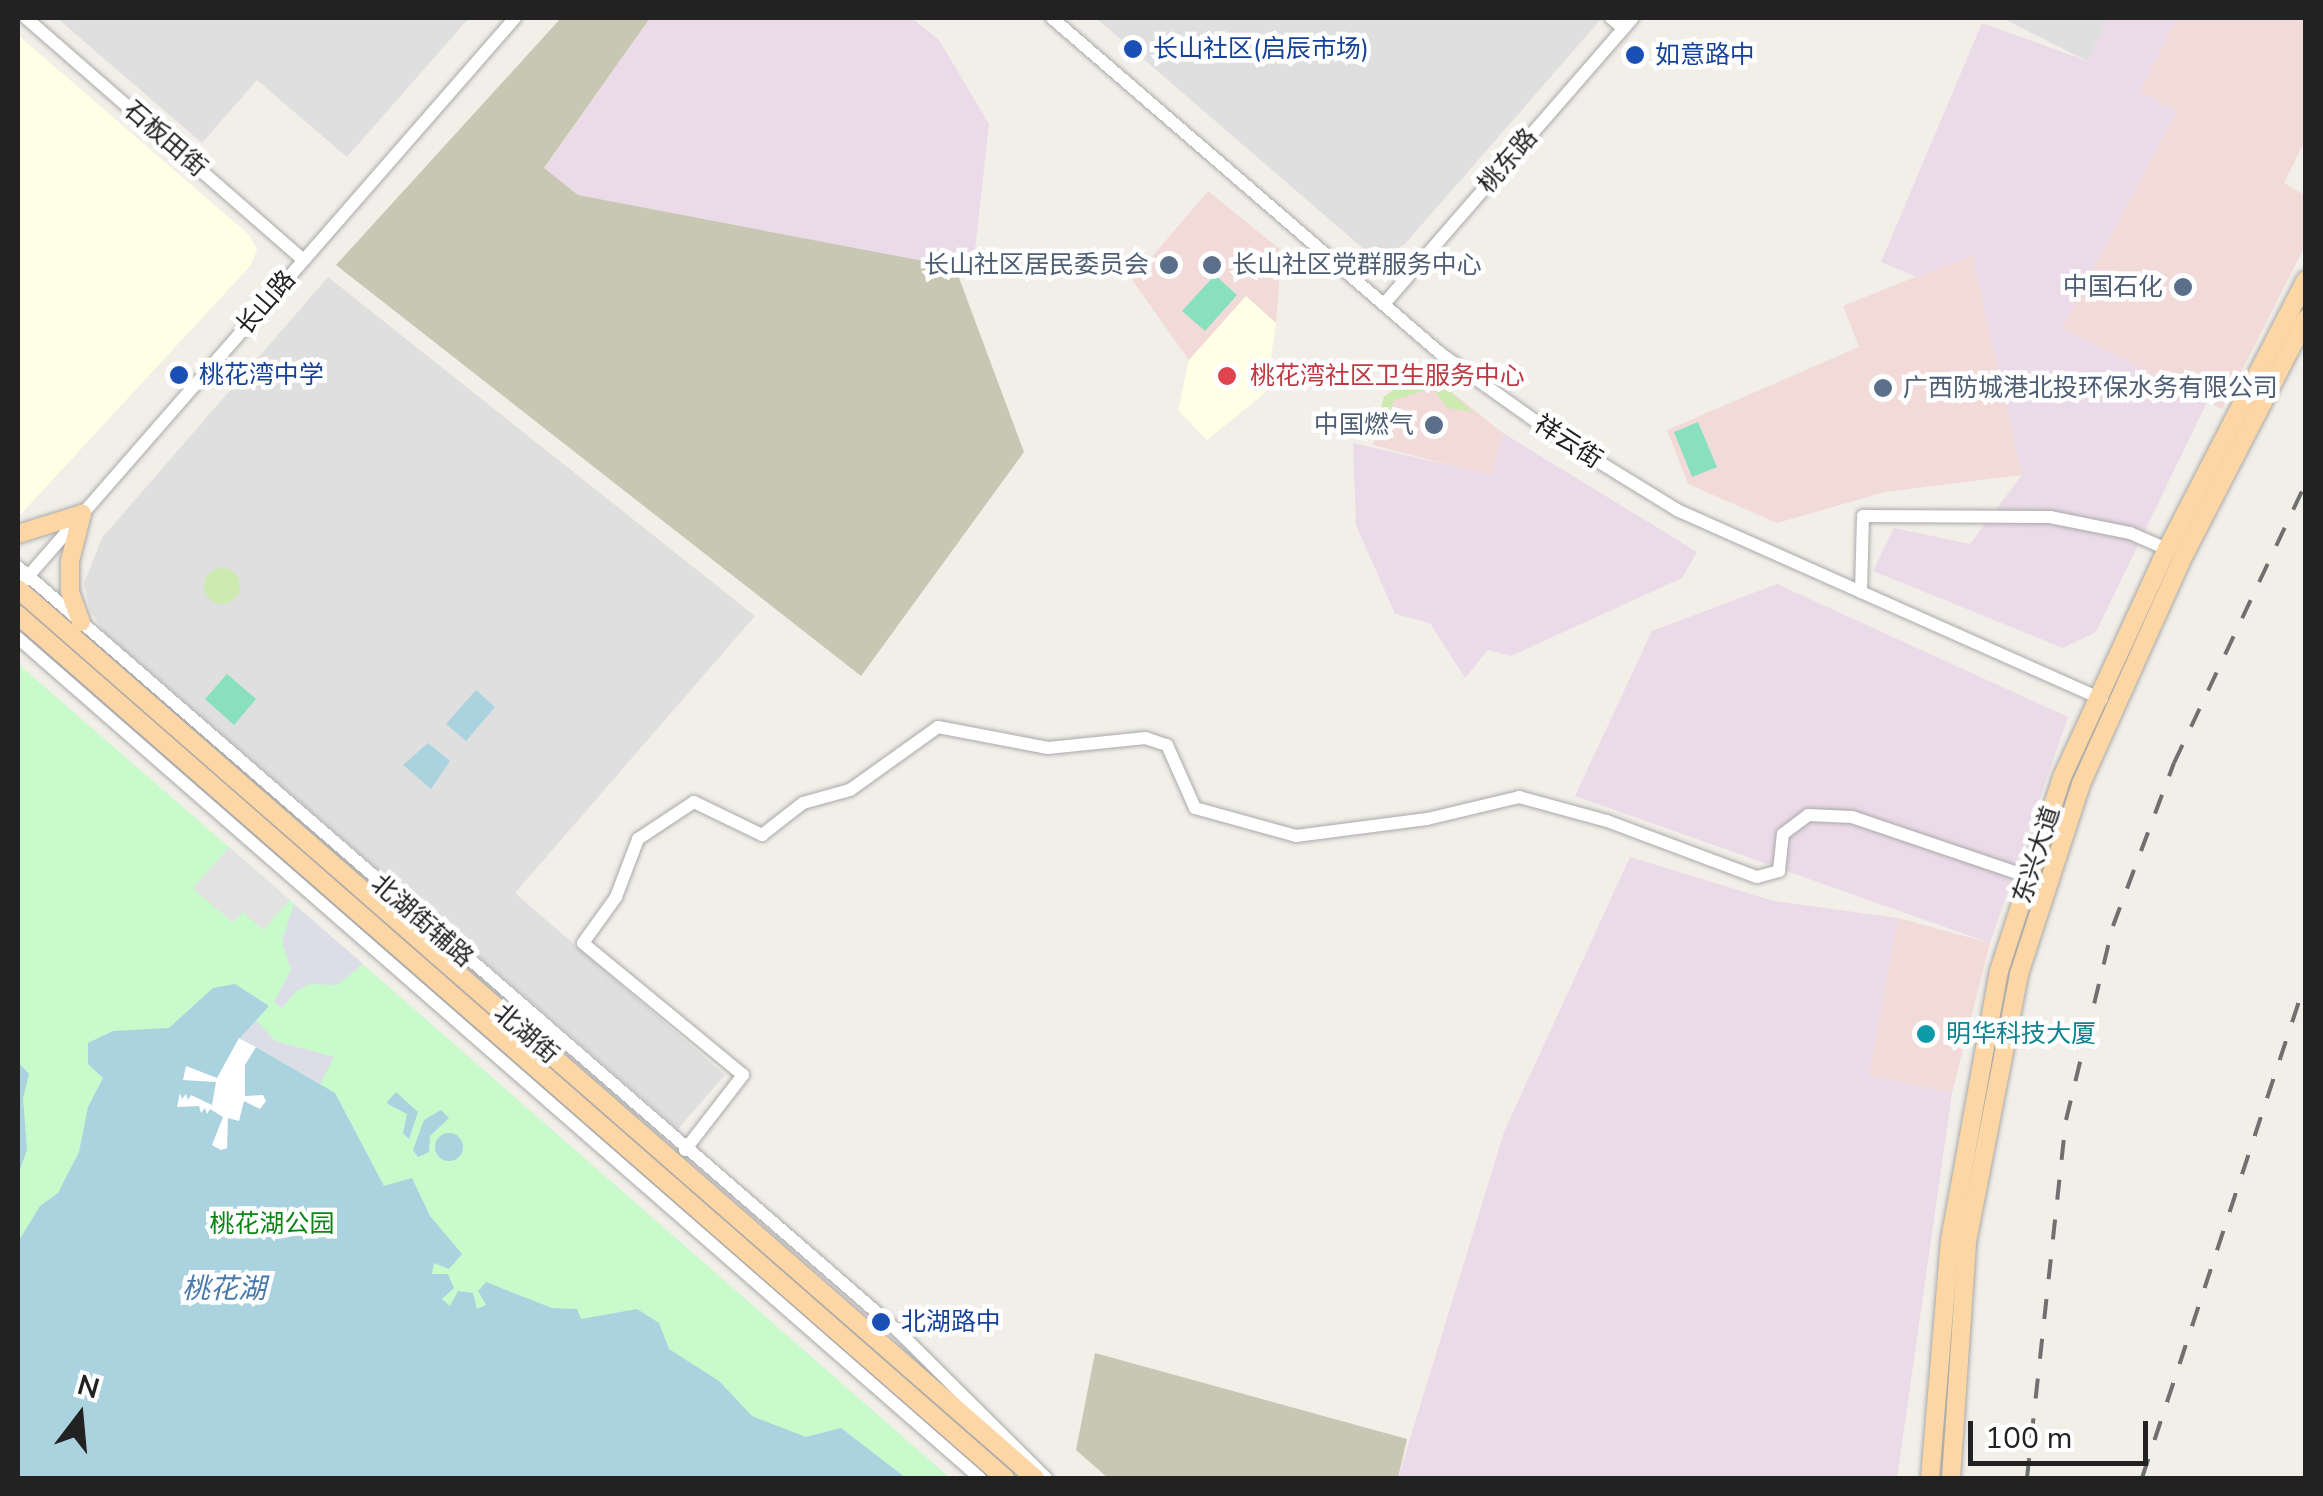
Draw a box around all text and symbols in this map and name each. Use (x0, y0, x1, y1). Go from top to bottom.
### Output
place label: 长山社区(启辰市场) (1153, 34, 1369, 64)
marker: 长山社区(启辰市场) (1122, 38, 1144, 60)
place label: 如意路中 (1655, 40, 1755, 70)
marker: 如意路中 (1624, 44, 1646, 66)
street label: 石板田街 (117, 95, 213, 183)
street label: 桃东路 (1472, 123, 1544, 199)
place label: 长山社区居民委员会 (924, 250, 1149, 280)
place label: 长山社区党群服务中心 (1232, 250, 1482, 280)
marker: 长山社区居民委员会 (1158, 254, 1180, 276)
marker: 长山社区党群服务中心 (1201, 254, 1223, 276)
street label: 长山路 (230, 265, 302, 341)
place label: 中国石化 (2063, 272, 2163, 302)
marker: 中国石化 (2172, 276, 2194, 298)
place label: 桃花湾中学 (199, 360, 324, 390)
place label: 桃花湾社区卫生服务中心 (1250, 361, 1525, 391)
marker: 桃花湾社区卫生服务中心 (1214, 363, 1240, 389)
marker: 桃花湾中学 (168, 364, 190, 386)
place label: 广西防城港北投环保水务有限公司 (1903, 373, 2278, 403)
marker: 广西防城港北投环保水务有限公司 (1872, 377, 1894, 399)
street label: 祥云街 (1528, 409, 1608, 475)
place label: 中国燃气 (1314, 410, 1414, 440)
marker: 中国燃气 (1423, 414, 1445, 436)
street label: 东兴大道 (2007, 803, 2067, 907)
street label: 北湖街辅路 (365, 869, 479, 973)
street label: 北湖街 (488, 998, 564, 1070)
place label: 明华科技大厦 (1946, 1019, 2096, 1049)
marker: 明华科技大厦 (1915, 1023, 1937, 1045)
park label: 桃花湖公园 (210, 1209, 334, 1239)
water label: 桃花湖 (182, 1272, 266, 1306)
place label: 北湖路中 (901, 1307, 1001, 1337)
marker: 北湖路中 (870, 1311, 892, 1333)
north arrow (30, 1366, 130, 1466)
text: N (73, 1366, 104, 1408)
scale bar (1973, 1401, 2153, 1463)
text: 100 m (1985, 1418, 2072, 1459)

